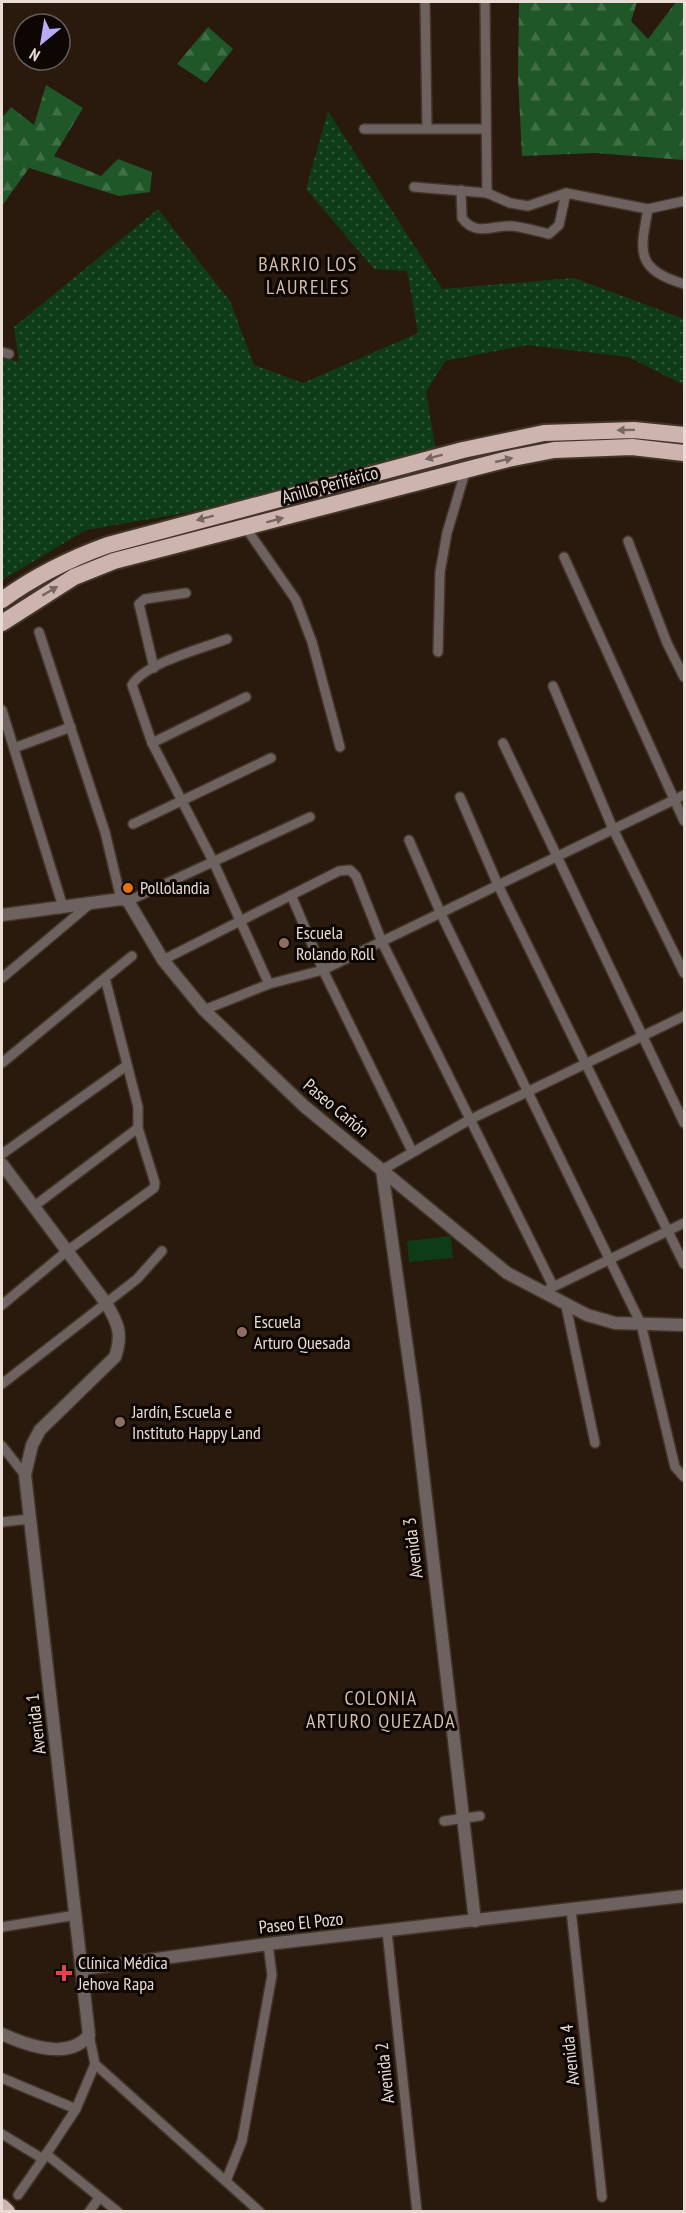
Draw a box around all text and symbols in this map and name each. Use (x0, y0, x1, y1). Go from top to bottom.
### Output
north arrow (12, 12, 72, 72)
text: N (26, 44, 43, 66)
district label: BARRIO LOS LAURELES (258, 251, 358, 300)
one-way arrow (617, 425, 636, 435)
one-way arrow (425, 453, 443, 463)
one-way arrow (495, 454, 514, 464)
street label: Anillo Periférico (279, 461, 381, 508)
one-way arrow (196, 513, 214, 523)
one-way arrow (266, 515, 284, 524)
one-way arrow (42, 586, 59, 596)
place label: Pollolandia (140, 876, 210, 899)
marker: Pollolandia (121, 881, 135, 895)
place label: Escuela Rolando Roll (296, 921, 375, 965)
marker: Escuela Rolando Roll (277, 936, 291, 950)
street label: Paseo Cañón (299, 1074, 374, 1142)
place label: Escuela Arturo Quesada (254, 1310, 351, 1354)
marker: Escuela Arturo Quesada (235, 1325, 249, 1339)
place label: Jardín, Escuela e Instituto Happy Land (131, 1400, 261, 1444)
marker: Jardín, Escuela e Instituto Happy Land (113, 1415, 127, 1429)
street label: Avenida 3 (397, 1516, 428, 1580)
district label: COLONIA ARTURO QUEZADA (306, 1685, 456, 1734)
street label: Avenida 1 (20, 1692, 51, 1756)
street label: Paseo El Pozo (258, 1907, 344, 1938)
place label: Clínica Médica Jehova Rapa (77, 1951, 168, 1995)
marker: Clínica Médica Jehova Rapa (55, 1964, 73, 1982)
street label: Avenida 4 (555, 2023, 584, 2087)
street label: Avenida 2 (370, 2041, 399, 2105)

